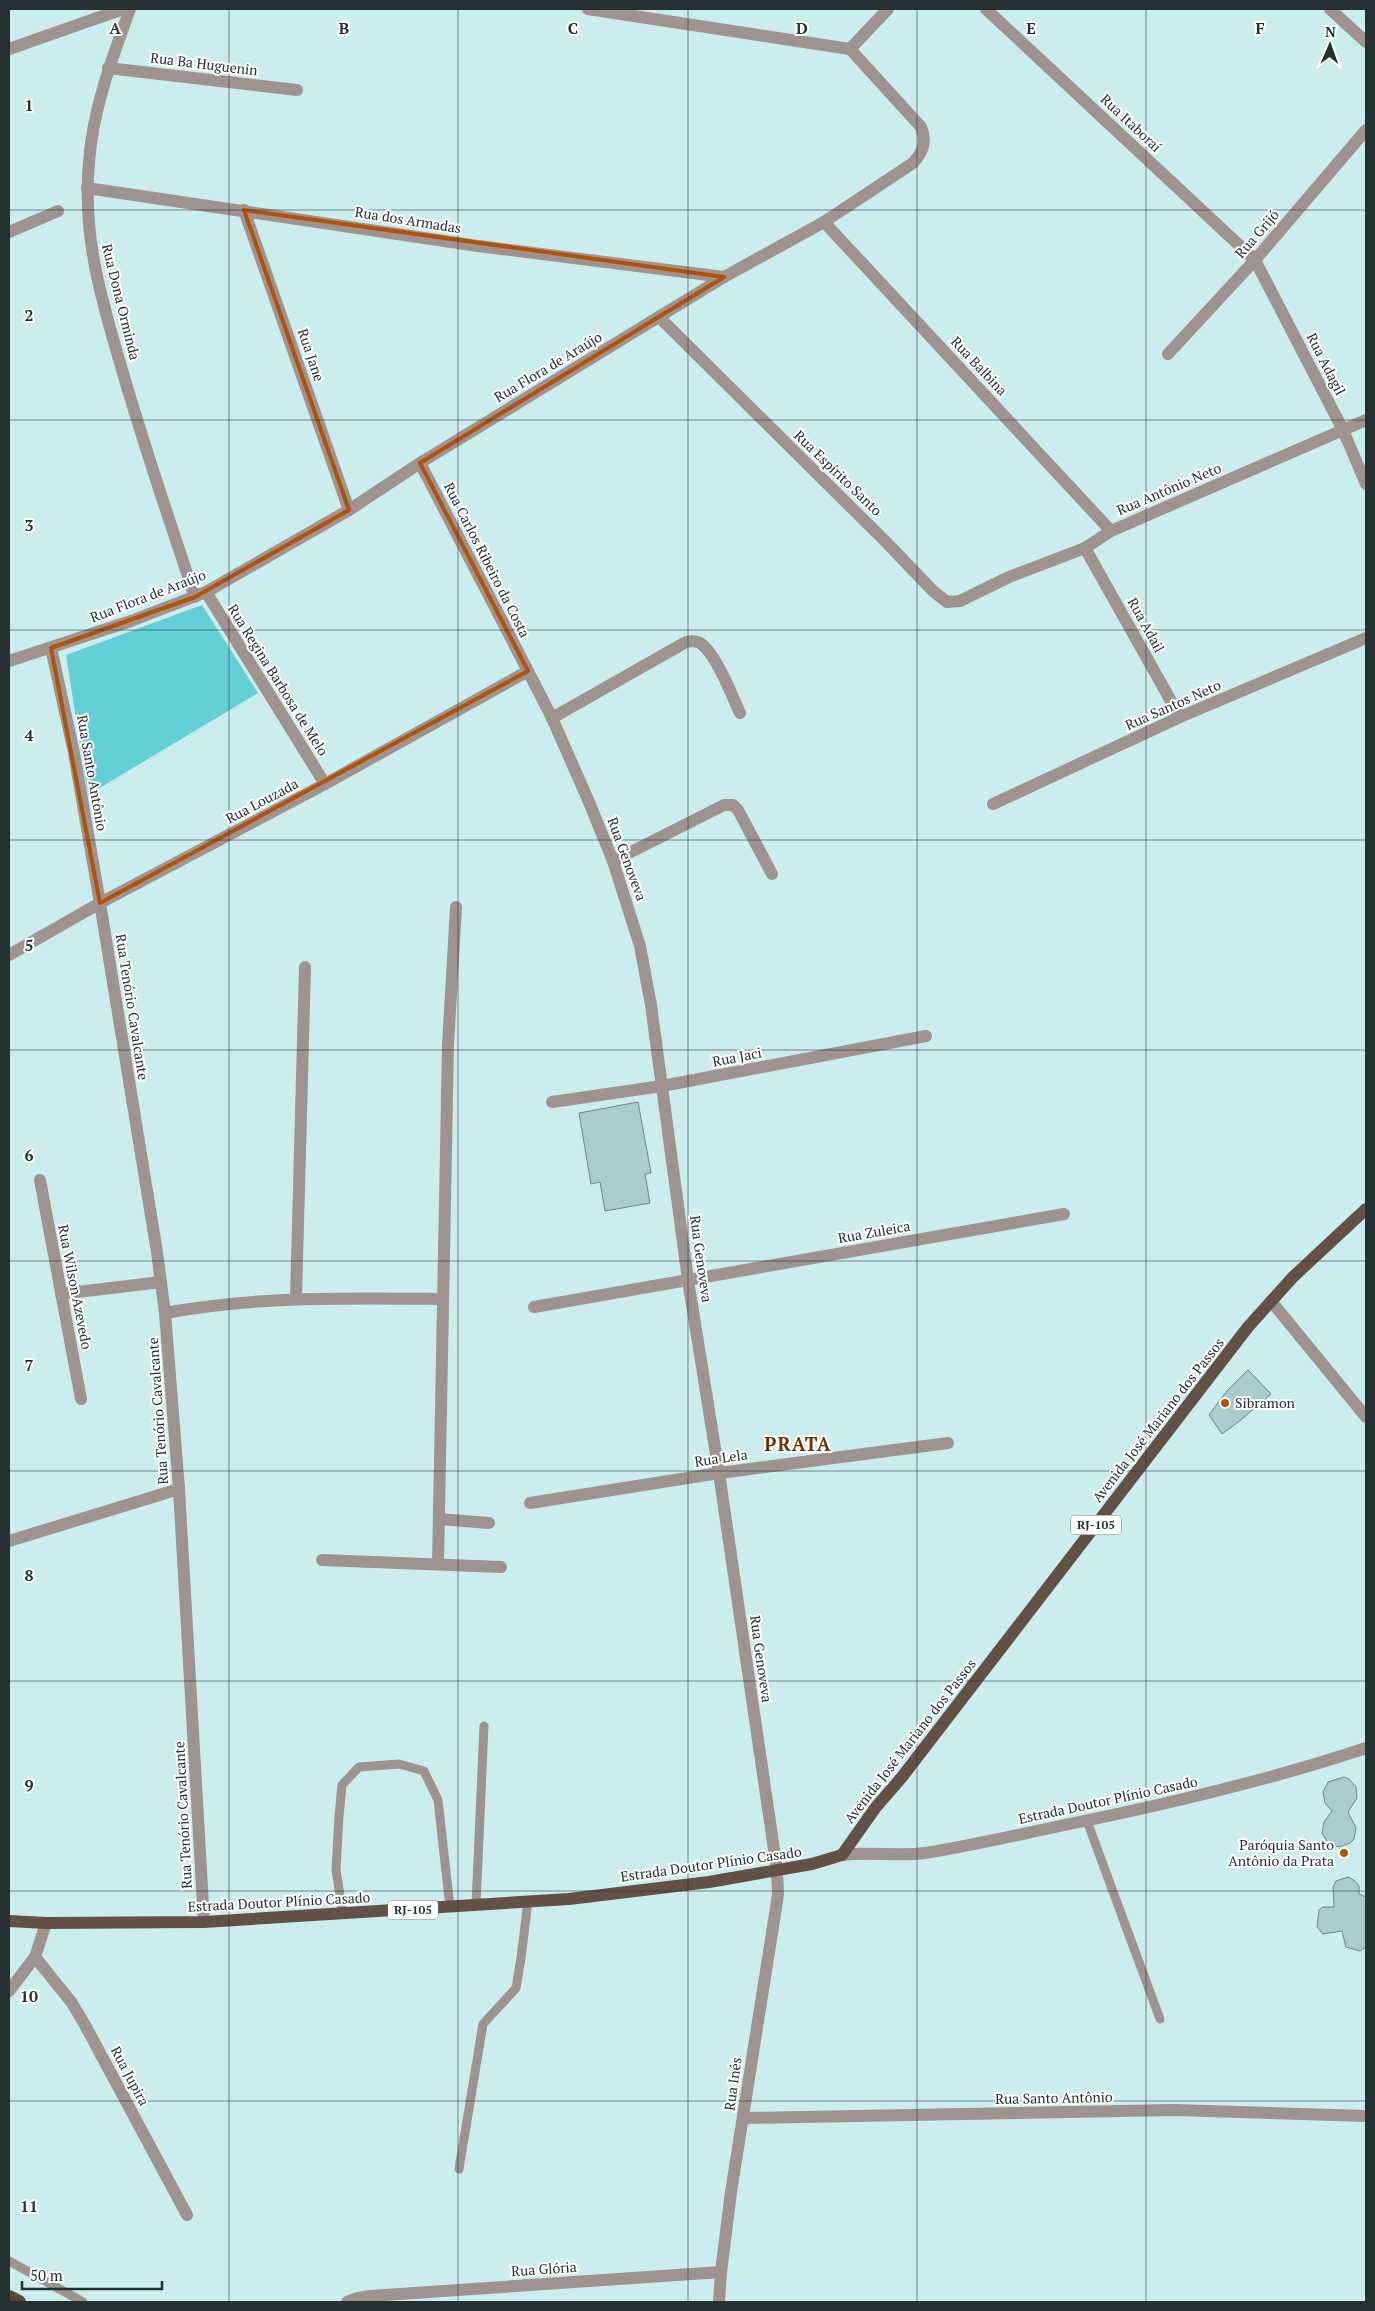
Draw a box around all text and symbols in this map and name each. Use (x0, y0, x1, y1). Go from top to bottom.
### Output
text: A (109, 17, 121, 39)
text: B (339, 17, 349, 39)
text: C (568, 17, 578, 39)
text: D (796, 17, 808, 39)
text: E (1026, 17, 1036, 39)
text: F (1255, 17, 1265, 39)
north arrow (1305, 20, 1355, 70)
text: N (1325, 22, 1336, 41)
street label: Rua Ba Huguenin (149, 47, 260, 80)
street label: Rua Itaboraí (1097, 90, 1166, 156)
text: 1 (24, 94, 34, 116)
street label: Rua dos Armadas (354, 202, 462, 237)
street label: Rua Grijó (1230, 205, 1283, 262)
street label: Rua Dona Orminda (98, 242, 145, 362)
text: 2 (24, 304, 34, 326)
street label: Rua Jane (294, 326, 329, 384)
street label: Rua Flora de Araújo (490, 327, 605, 406)
street label: Rua Adagil (1303, 329, 1350, 398)
street label: Rua Balbina (947, 332, 1012, 399)
street label: Rua Espírito Santo (790, 426, 887, 520)
street label: Rua Antônio Neto (1114, 458, 1224, 519)
street label: Rua Carlos Ribeiro da Costa (440, 479, 535, 641)
text: 3 (24, 514, 34, 536)
street label: Rua Flora de Araújo (87, 565, 209, 626)
street label: Rua Adail (1124, 594, 1169, 656)
street label: Rua Regina Barbosa de Melo (224, 600, 333, 760)
street label: Rua Santos Neto (1122, 675, 1224, 734)
street label: Rua Santo Antônio (73, 713, 112, 833)
text: 4 (24, 724, 34, 746)
street label: Rua Louzada (222, 773, 301, 828)
street label: Rua Genoveva (604, 814, 651, 903)
street label: Rua Tenório Cavalcante (112, 933, 153, 1081)
text: 5 (24, 934, 34, 956)
street label: Rua Jaci (711, 1042, 763, 1071)
text: 6 (24, 1144, 34, 1166)
street label: Rua Genoveva (686, 1214, 717, 1304)
street label: Rua Zuleica (836, 1216, 912, 1247)
street label: Rua Wilson Azevedo (54, 1223, 97, 1351)
street label: Avenida José Mariano dos Passos (1087, 1334, 1228, 1506)
street label: Rua Tenório Cavalcante (143, 1337, 172, 1485)
text: 7 (24, 1354, 34, 1376)
place label: Sibramon (1235, 1393, 1296, 1412)
marker: Sibramon (1219, 1397, 1231, 1409)
district label: PRATA (764, 1431, 832, 1456)
street label: Rua Lela (693, 1444, 749, 1471)
road number: RJ-105 (1071, 1516, 1121, 1534)
text: 8 (24, 1564, 34, 1586)
street label: Rua Genoveva (746, 1614, 777, 1704)
street label: Avenida José Mariano dos Passos (839, 1655, 980, 1827)
street label: Rua Tenório Cavalcante (169, 1741, 196, 1889)
street label: Estrada Doutor Plínio Casado (1017, 1771, 1199, 1828)
text: 9 (24, 1774, 34, 1796)
place label: Paróquia Santo Antônio da Prata (1228, 1835, 1334, 1870)
street label: Estrada Doutor Plínio Casado (619, 1841, 803, 1886)
marker: Paróquia Santo Antônio da Prata (1338, 1847, 1350, 1859)
street label: Estrada Doutor Plínio Casado (187, 1887, 371, 1916)
road number: RJ-105 (388, 1900, 438, 1920)
text: 10 (20, 1985, 38, 2007)
street label: Rua Jupira (107, 2043, 154, 2109)
street label: Rua Inês (719, 2056, 746, 2112)
street label: Rua Santo Antônio (995, 2087, 1113, 2108)
text: 11 (20, 2195, 38, 2217)
street label: Rua Glória (511, 2257, 577, 2280)
scale bar (22, 2258, 162, 2290)
text: 50 m (30, 2265, 63, 2285)

